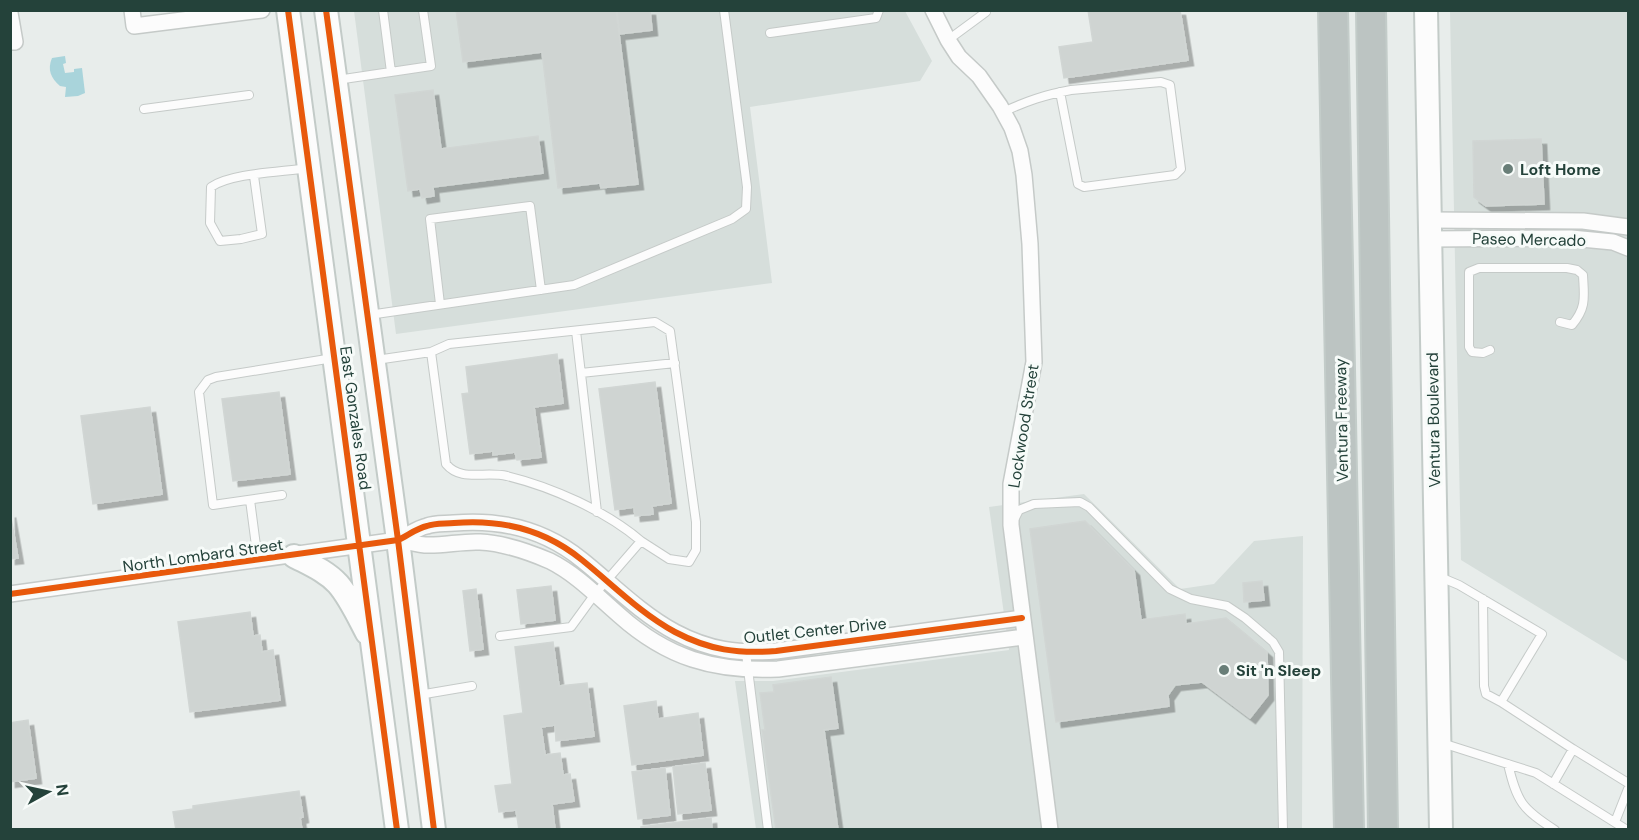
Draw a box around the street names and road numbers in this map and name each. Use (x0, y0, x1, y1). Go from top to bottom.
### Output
street label: Paseo Mercado (1472, 228, 1586, 251)
street label: East Gonzales Road (335, 345, 376, 491)
street label: Ventura Boulevard (1422, 352, 1445, 488)
street label: Ventura Freeway (1330, 358, 1353, 482)
street label: Lockwood Street (1003, 363, 1044, 490)
street label: North Lombard Street (121, 534, 285, 577)
street label: Outlet Center Drive (743, 613, 888, 648)

